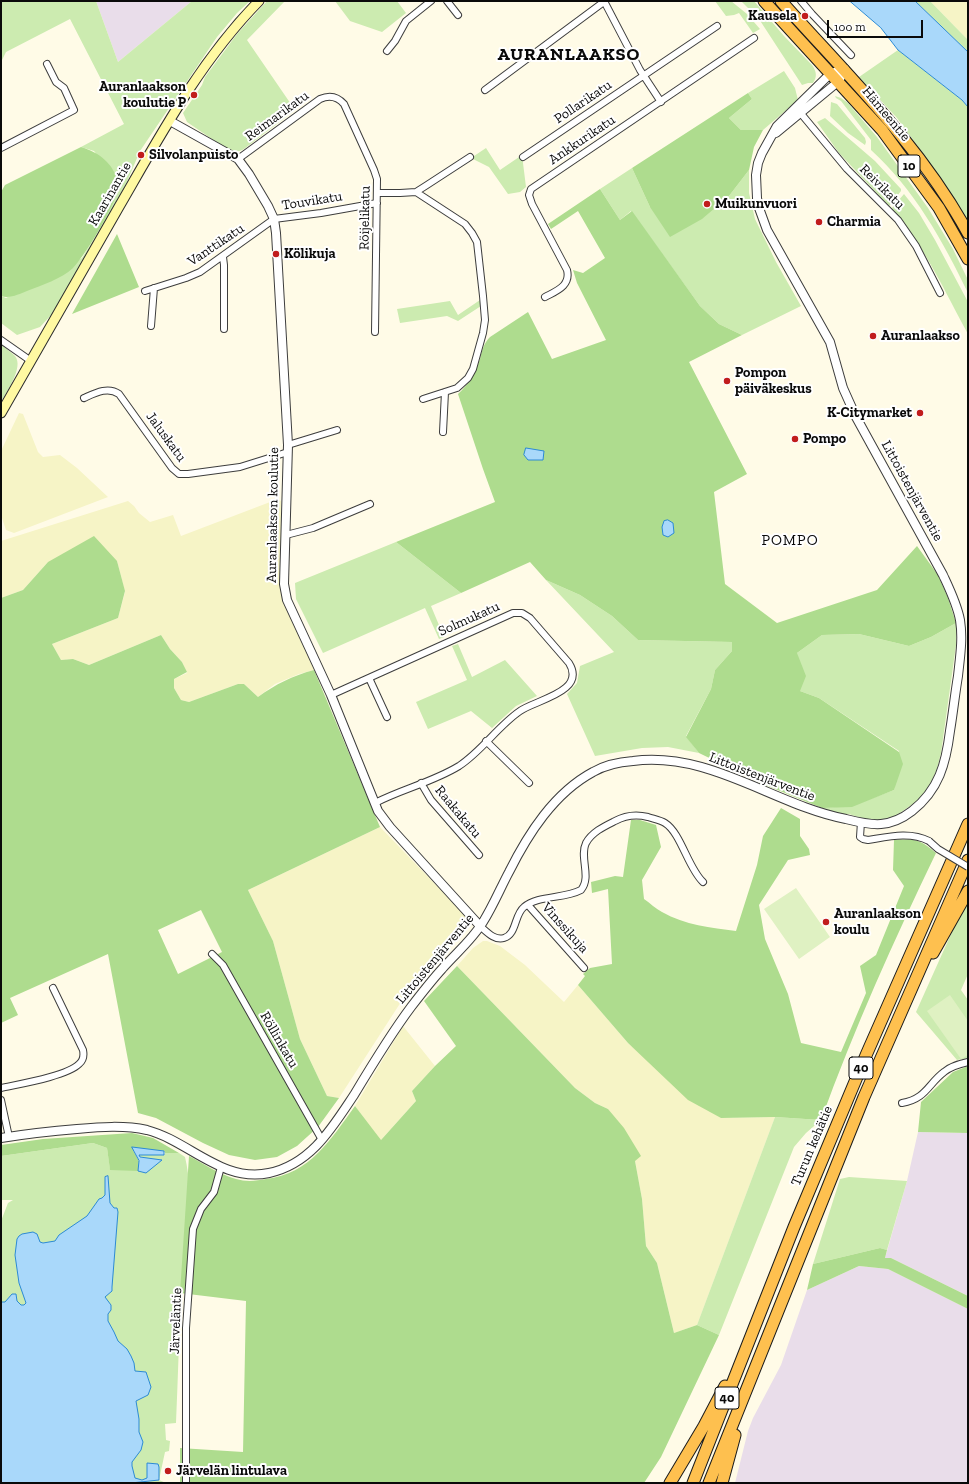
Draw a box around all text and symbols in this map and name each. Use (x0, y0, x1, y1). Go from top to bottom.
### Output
place label: Kausela (748, 8, 797, 24)
marker: Kausela (800, 11, 810, 21)
scale bar (829, 12, 925, 38)
text: 100 m (834, 20, 866, 34)
district label: AURANLAAKSO (498, 44, 640, 66)
street label: Pollarikatu (551, 77, 615, 127)
place label: Auranlaakson koulutie P (99, 79, 186, 112)
street label: Hämeentie (858, 83, 914, 145)
street label: Reimarikatu (242, 87, 312, 145)
marker: Auranlaakson koulutie P (189, 90, 199, 100)
street label: Ankkurikatu (546, 112, 618, 168)
place label: Silvolanpuisto (149, 147, 238, 163)
marker: Silvolanpuisto (136, 150, 146, 160)
road number: 10 (898, 155, 920, 177)
street label: Kaarinantie (85, 159, 135, 229)
street label: Reivikatu (856, 161, 908, 213)
street label: Röijelikatu (356, 186, 374, 250)
street label: Touvikatu (281, 188, 343, 214)
place label: Muikunvuori (715, 196, 797, 212)
marker: Muikunvuori (702, 199, 712, 209)
place label: Charmia (827, 214, 881, 230)
marker: Charmia (814, 217, 824, 227)
street label: Vanttikatu (185, 220, 247, 270)
place label: Kölikuja (284, 246, 336, 262)
marker: Kölikuja (271, 249, 281, 259)
place label: Auranlaakso (881, 328, 960, 344)
marker: Auranlaakso (868, 331, 878, 341)
place label: Pompon päiväkeskus (735, 365, 812, 398)
marker: Pompon päiväkeskus (722, 376, 732, 386)
place label: K-Citymarket (827, 405, 912, 421)
marker: K-Citymarket (915, 408, 925, 418)
street label: Jaluskatu (142, 409, 190, 465)
place label: Pompo (803, 431, 846, 447)
marker: Pompo (790, 434, 800, 444)
street label: Littoistenjärventie (877, 438, 947, 544)
street label: Auranlaakson koulutie (263, 447, 283, 583)
district label: POMPO (761, 532, 819, 550)
street label: Solmukatu (436, 598, 502, 640)
street label: Littoistenjärventie (707, 749, 817, 805)
street label: Raakakatu (431, 782, 485, 842)
street label: Vinssikuja (538, 899, 592, 957)
place label: Auranlaakson koulu (834, 906, 921, 938)
street label: Littoistenjärventie (392, 911, 478, 1007)
marker: Auranlaakson koulu (821, 917, 831, 927)
street label: Röllinkatu (256, 1009, 302, 1071)
road number: 40 (849, 1057, 873, 1079)
street label: Turun kehätie (788, 1103, 836, 1189)
street label: Järveläntie (166, 1288, 186, 1354)
road number: 40 (715, 1387, 739, 1409)
place label: Järvelän lintulava (176, 1463, 287, 1479)
marker: Järvelän lintulava (163, 1466, 173, 1476)

